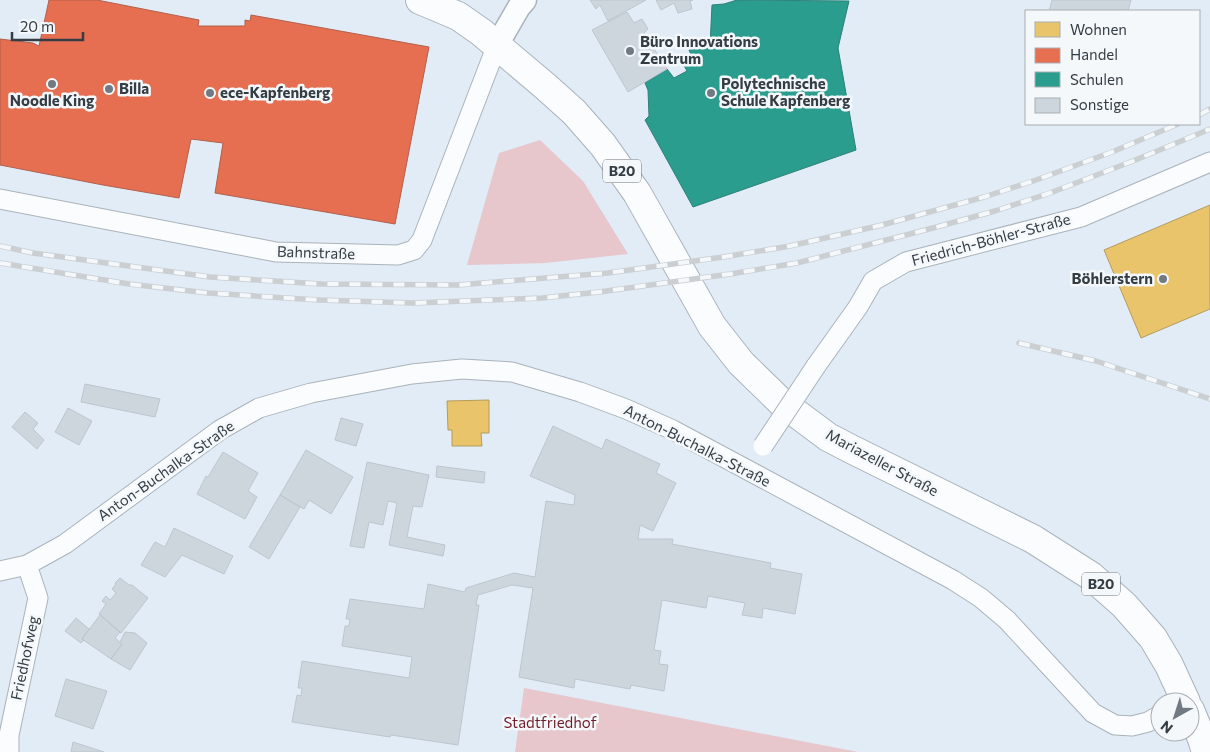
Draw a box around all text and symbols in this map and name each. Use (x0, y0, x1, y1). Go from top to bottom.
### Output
scale bar (12, 10, 84, 42)
legend (1025, 10, 1200, 125)
text: 20 m (20, 17, 54, 35)
text: Wohnen (1070, 20, 1127, 38)
place label: Büro Innovations Zentrum (640, 32, 758, 67)
marker: Büro Innovations Zentrum (624, 45, 636, 57)
text: Handel (1070, 45, 1118, 63)
text: Schulen (1070, 70, 1124, 88)
place label: Polytechnische Schule Kapfenberg (721, 74, 850, 109)
marker: Noodle King (46, 78, 58, 90)
place label: Billa (119, 79, 149, 97)
marker: Billa (103, 83, 115, 95)
place label: ece-Kapfenberg (220, 83, 330, 101)
marker: ece-Kapfenberg (204, 87, 216, 99)
marker: Polytechnische Schule Kapfenberg (705, 87, 717, 99)
place label: Noodle King (10, 91, 94, 109)
text: Sonstige (1070, 95, 1129, 113)
road number: B20 (603, 160, 641, 182)
street label: Friedrich-Böhler-Straße (909, 209, 1072, 269)
street label: Bahnstraße (277, 242, 356, 262)
place label: Böhlerstern (1072, 269, 1153, 287)
marker: Böhlerstern (1157, 273, 1169, 285)
street label: Anton-Buchalka-Straße (621, 400, 774, 490)
street label: Anton-Buchalka-Straße (94, 416, 237, 524)
street label: Mariazeller Straße (823, 425, 942, 499)
road number: B20 (1082, 572, 1120, 596)
street label: Friedhofweg (6, 614, 42, 702)
north arrow (1150, 692, 1200, 742)
park label: Stadtfriedhof (503, 713, 597, 731)
text: N (1157, 718, 1176, 737)

